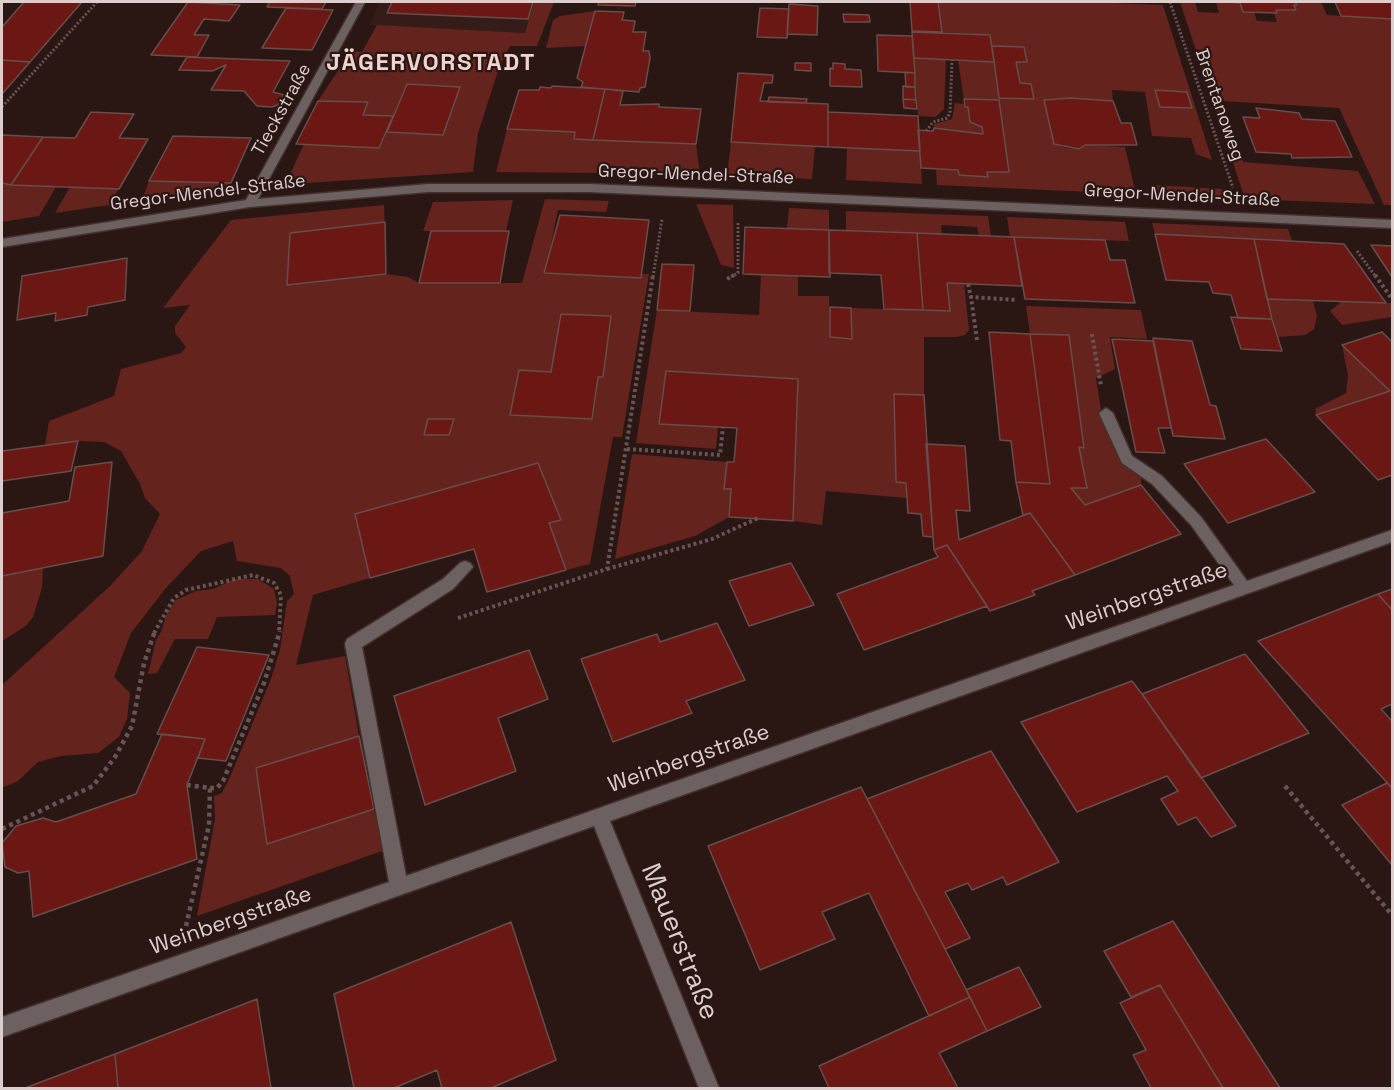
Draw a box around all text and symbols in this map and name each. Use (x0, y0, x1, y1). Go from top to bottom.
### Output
street label: Brentanoweg (1190, 46, 1248, 164)
district label: JÄGERVORSTADT (326, 49, 536, 77)
street label: Tieckstraße (248, 60, 316, 160)
street label: Gregor-Mendel-Straße (597, 161, 795, 189)
street label: Gregor-Mendel-Straße (109, 170, 307, 216)
street label: Gregor-Mendel-Straße (1083, 180, 1281, 212)
street label: Weinbergstraße (1063, 557, 1231, 637)
street label: Weinbergstraße (605, 719, 773, 799)
street label: Mauerstraße (633, 859, 725, 1025)
street label: Weinbergstraße (147, 881, 315, 961)

